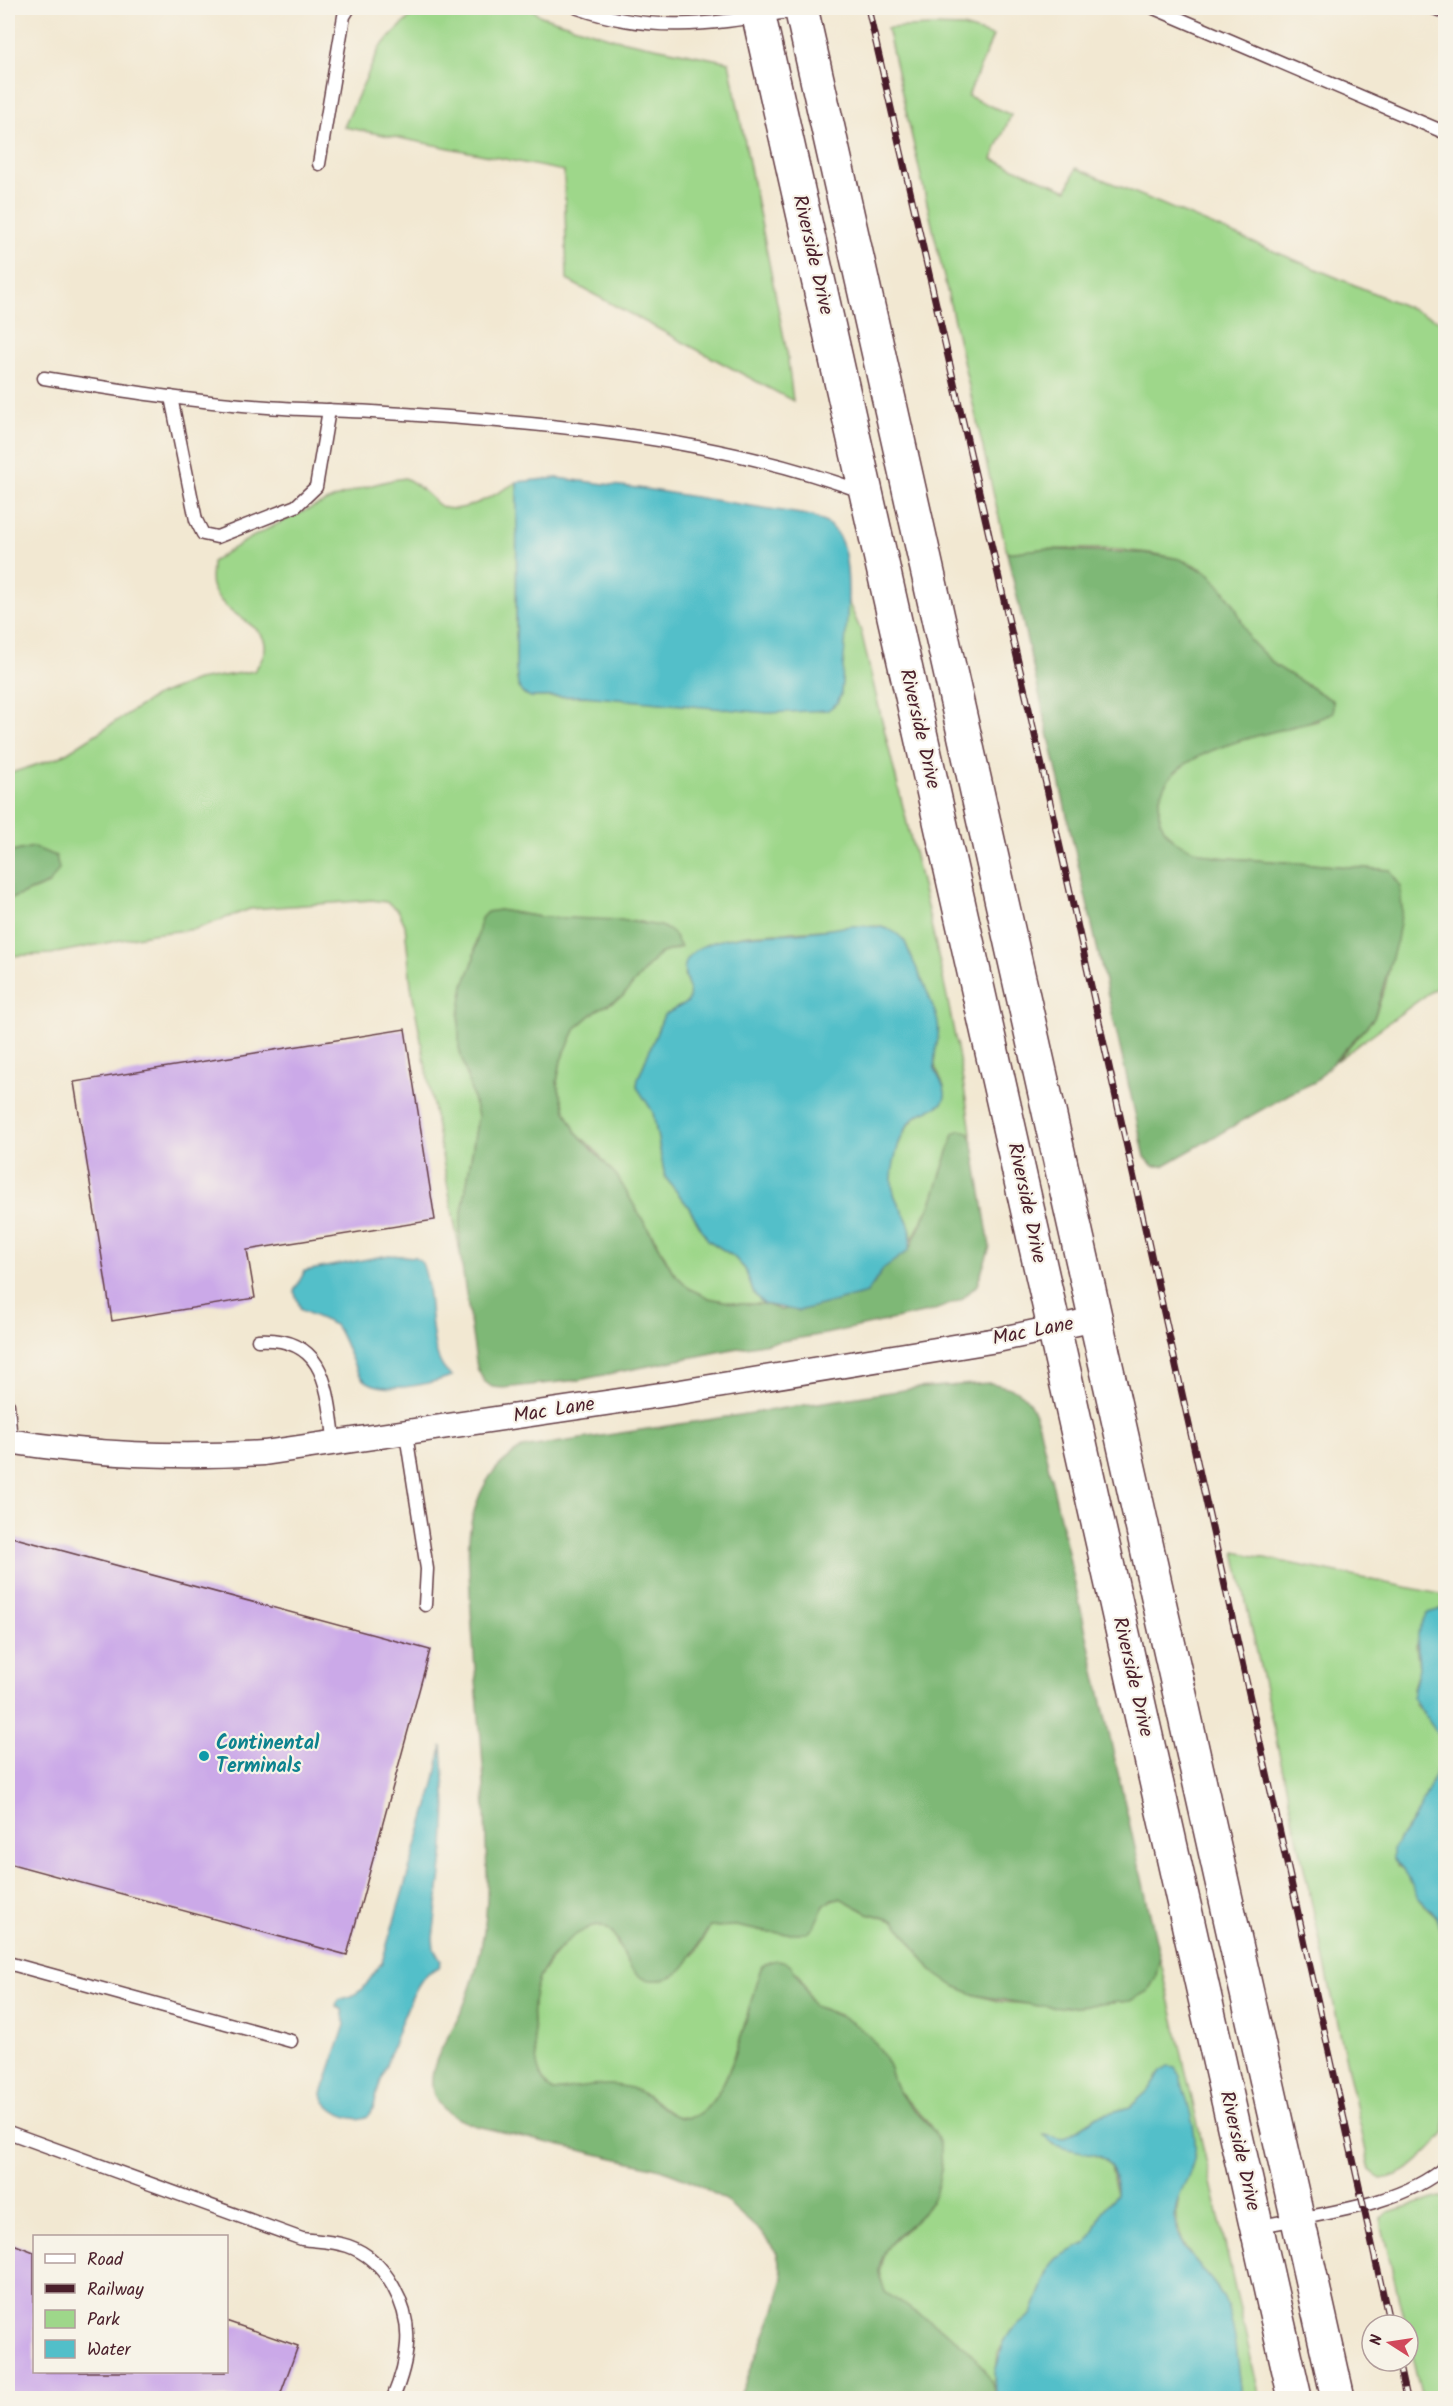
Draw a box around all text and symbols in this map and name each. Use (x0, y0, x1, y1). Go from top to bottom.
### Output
street label: Riverside Drive (783, 192, 841, 318)
street label: Riverside Drive (890, 666, 948, 792)
street label: Riverside Drive (998, 1140, 1054, 1266)
street label: Mac Lane (990, 1308, 1076, 1356)
street label: Mac Lane (511, 1389, 597, 1433)
street label: Riverside Drive (1103, 1614, 1161, 1740)
place label: Continental Terminals (216, 1728, 320, 1783)
marker: Continental Terminals (197, 1749, 211, 1763)
street label: Riverside Drive (1210, 2088, 1268, 2214)
legend (33, 2235, 228, 2373)
text: Road (87, 2246, 124, 2275)
text: Railway (87, 2276, 144, 2305)
text: Park (87, 2306, 120, 2335)
north arrow (1360, 2313, 1420, 2373)
text: N (1364, 2333, 1390, 2348)
text: Water (87, 2336, 132, 2365)

